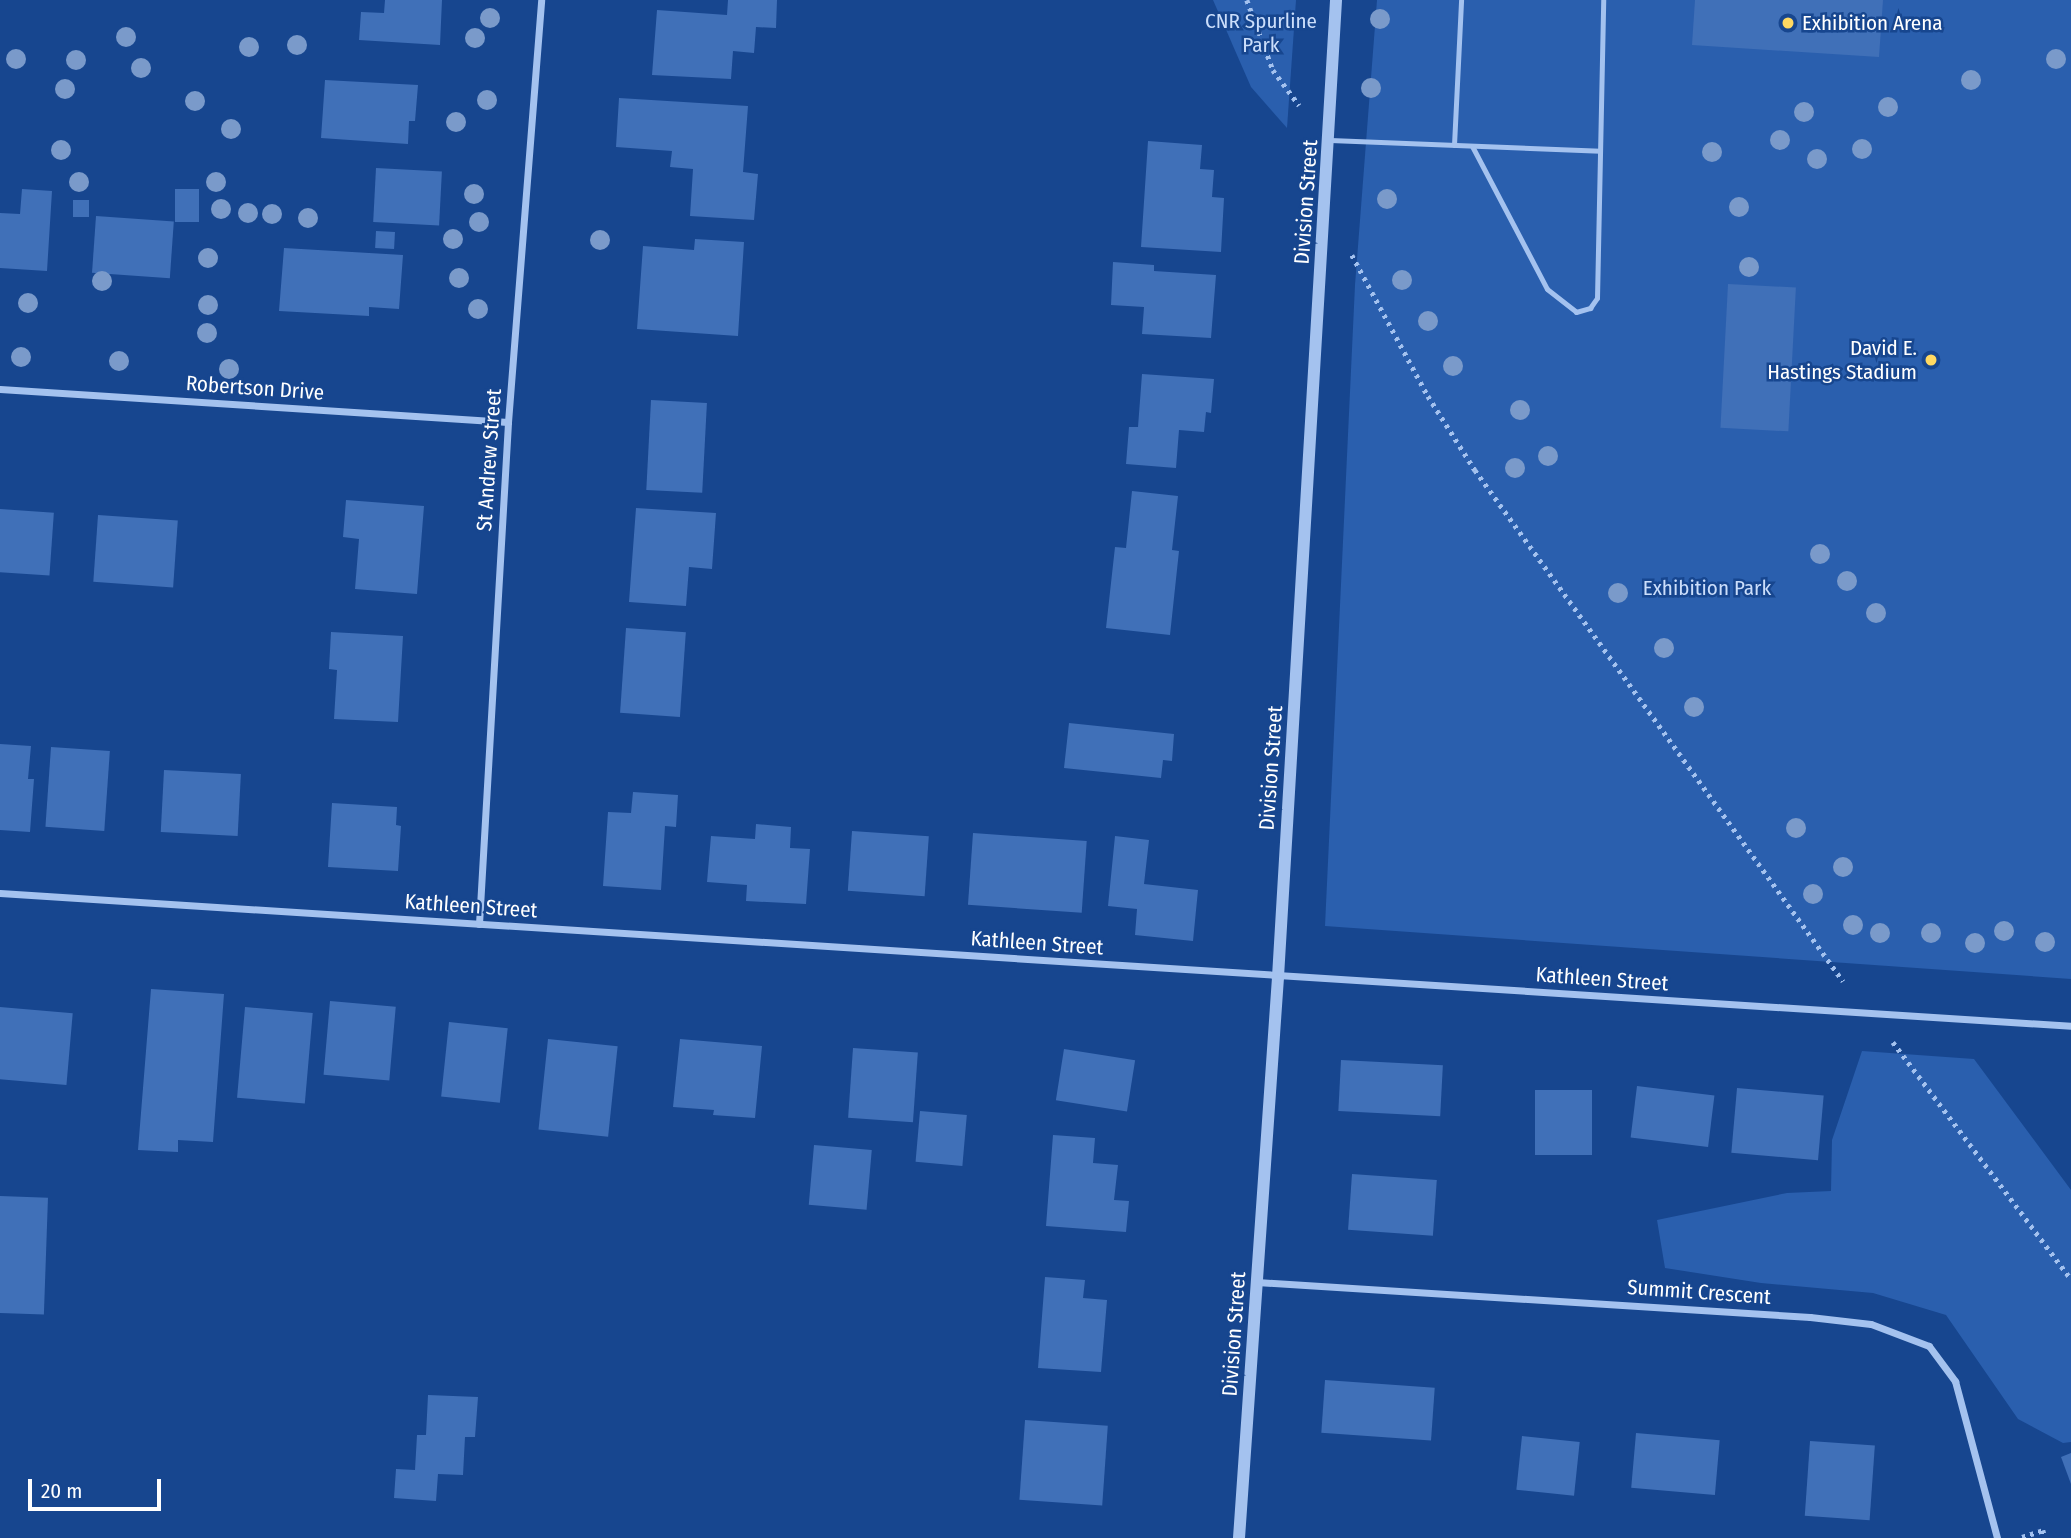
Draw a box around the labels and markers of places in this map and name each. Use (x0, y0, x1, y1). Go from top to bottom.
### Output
place label: Exhibition Arena (1802, 10, 1943, 36)
marker: Exhibition Arena (1780, 15, 1796, 31)
place label: David E. Hastings Stadium (1767, 335, 1917, 385)
marker: David E. Hastings Stadium (1923, 352, 1939, 368)

